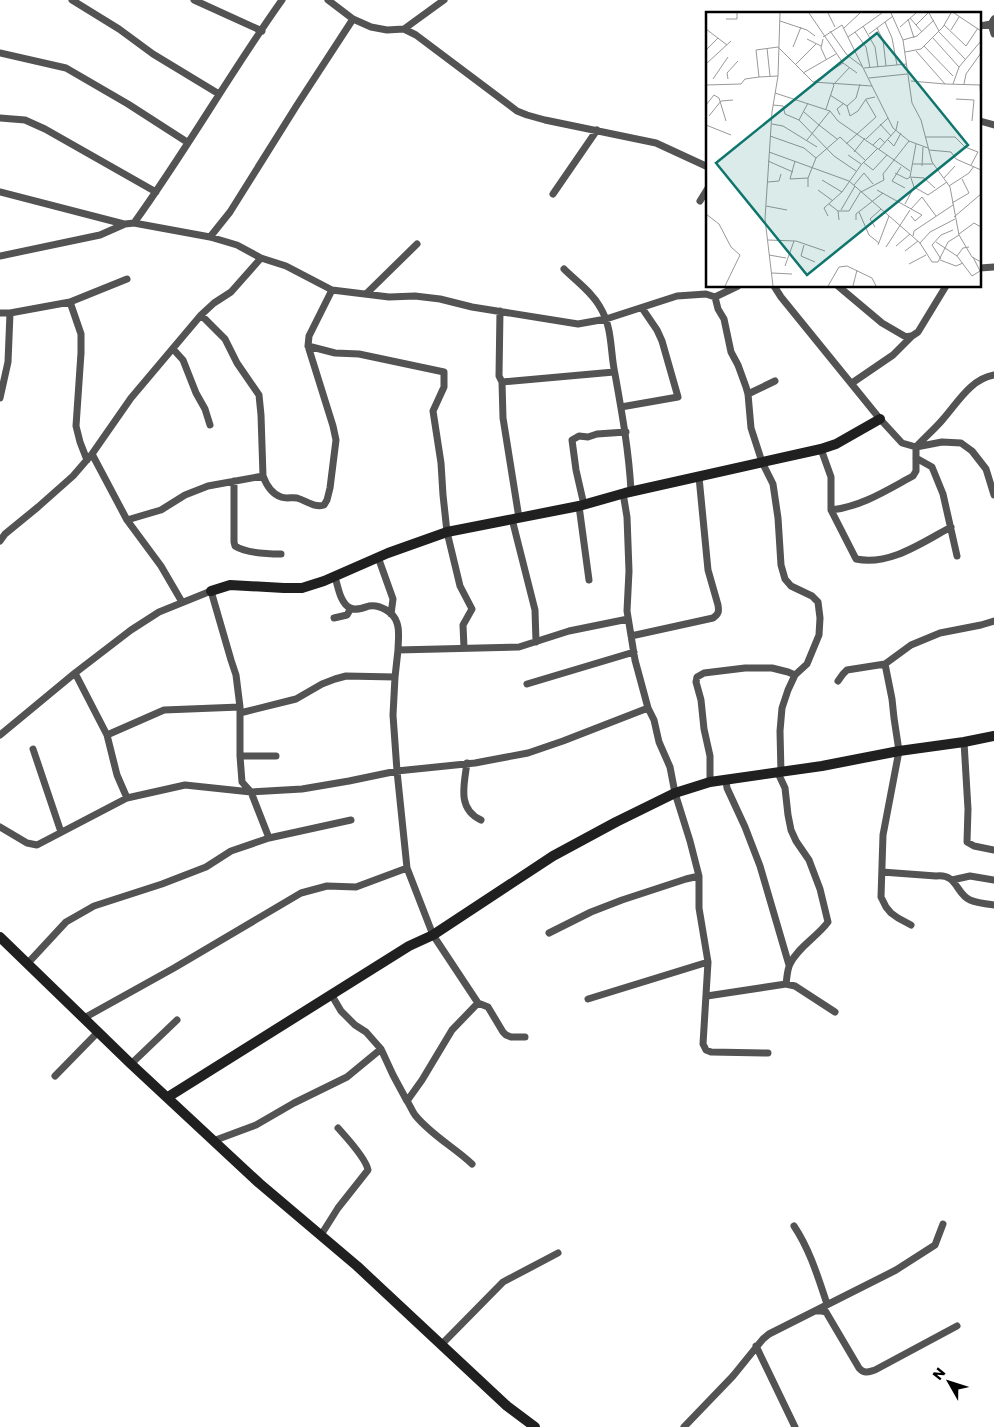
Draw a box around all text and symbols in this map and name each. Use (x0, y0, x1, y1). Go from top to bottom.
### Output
inset map (706, 12, 982, 288)
north arrow (924, 1357, 974, 1407)
text: N (928, 1363, 950, 1384)

